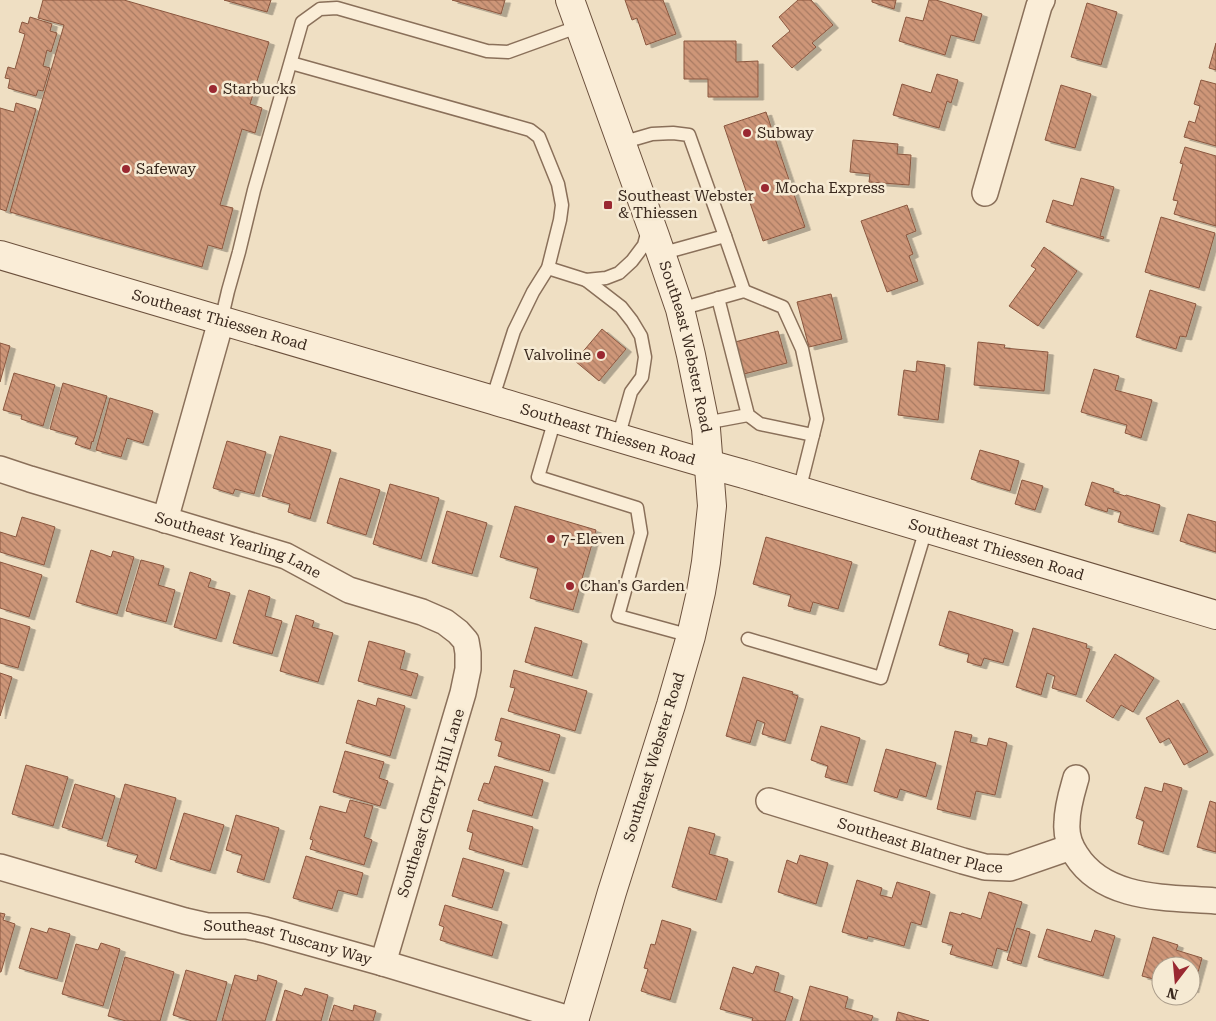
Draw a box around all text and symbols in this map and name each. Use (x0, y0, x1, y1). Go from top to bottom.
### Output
place label: Starbucks (223, 80, 296, 98)
marker: Starbucks (207, 83, 219, 95)
place label: Subway (757, 124, 814, 142)
marker: Subway (741, 127, 753, 139)
place label: Safeway (136, 160, 196, 178)
marker: Safeway (120, 163, 132, 175)
place label: Mocha Express (775, 179, 885, 197)
marker: Mocha Express (759, 182, 771, 194)
place label: Southeast Webster & Thiessen (618, 187, 754, 222)
marker: Southeast Webster & Thiessen (602, 199, 614, 211)
street label: Southeast Webster Road (655, 259, 716, 434)
street label: Southeast Thiessen Road (130, 286, 310, 354)
place label: Valvoline (524, 346, 591, 364)
marker: Valvoline (595, 349, 607, 361)
street label: Southeast Thiessen Road (518, 400, 698, 469)
street label: Southeast Yearling Lane (153, 508, 324, 582)
street label: Southeast Thiessen Road (907, 515, 1086, 584)
place label: 7-Eleven (561, 530, 625, 548)
marker: 7-Eleven (545, 533, 557, 545)
place label: Chan's Garden (580, 577, 685, 595)
marker: Chan's Garden (564, 580, 576, 592)
street label: Southeast Webster Road (620, 670, 688, 844)
street label: Southeast Cherry Hill Lane (394, 707, 468, 899)
street label: Southeast Blatner Place (835, 814, 1003, 877)
street label: Southeast Tuscany Way (203, 917, 374, 968)
north arrow (1151, 956, 1201, 1006)
text: N (1165, 984, 1180, 1003)

